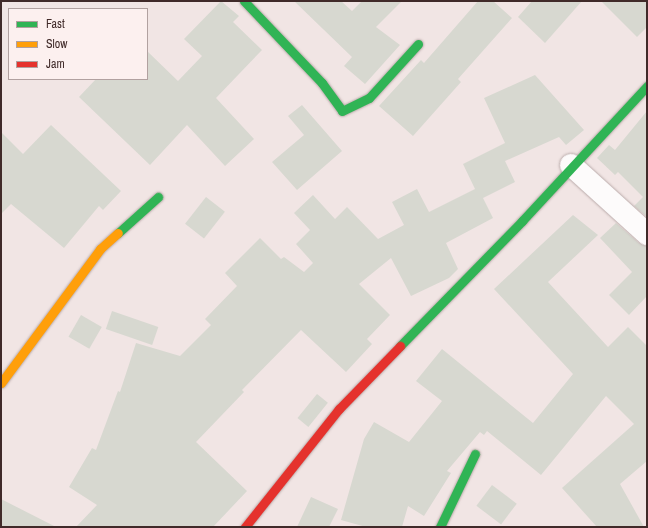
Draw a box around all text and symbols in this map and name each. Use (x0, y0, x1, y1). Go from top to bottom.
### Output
legend (8, 8, 148, 80)
text: Fast (46, 16, 65, 32)
text: Slow (46, 36, 67, 52)
text: Jam (46, 56, 65, 72)

